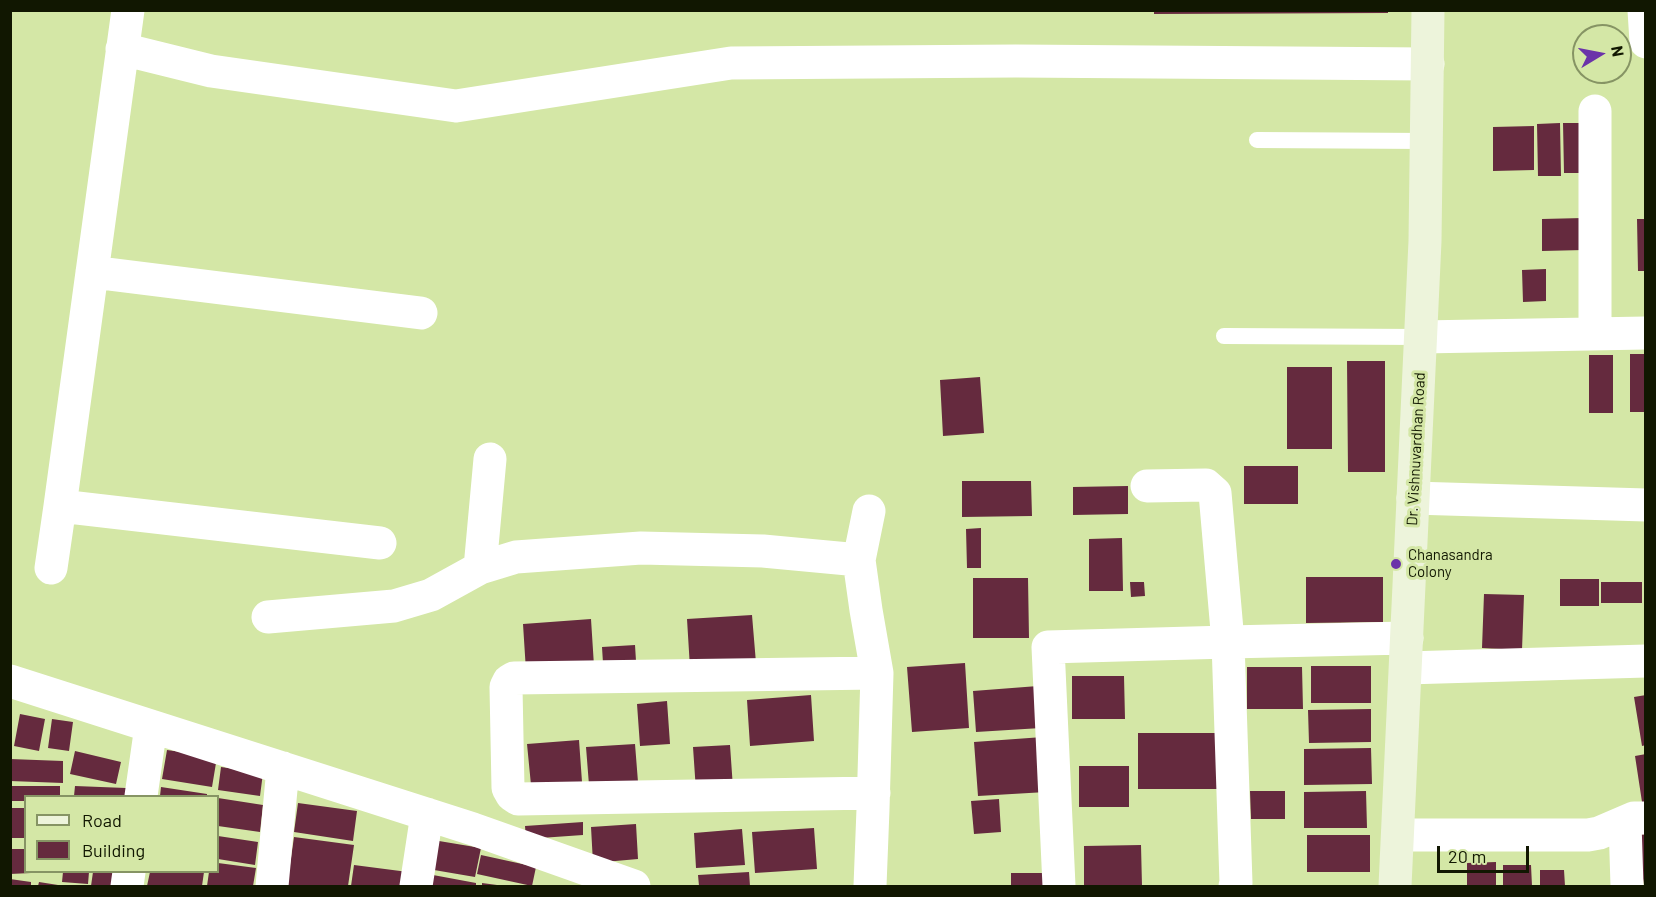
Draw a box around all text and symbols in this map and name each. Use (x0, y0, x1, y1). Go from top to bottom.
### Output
north arrow (1572, 24, 1632, 84)
text: N (1608, 44, 1629, 58)
street label: Dr. Vishnuvardhan Road (1403, 372, 1429, 526)
place label: Chanasandra Colony (1408, 546, 1493, 581)
marker: Chanasandra Colony (1389, 557, 1403, 571)
legend (24, 795, 219, 873)
text: Road (82, 809, 122, 831)
scale bar (1440, 834, 1532, 872)
text: Building (82, 839, 145, 861)
text: 20 m (1448, 845, 1486, 867)

